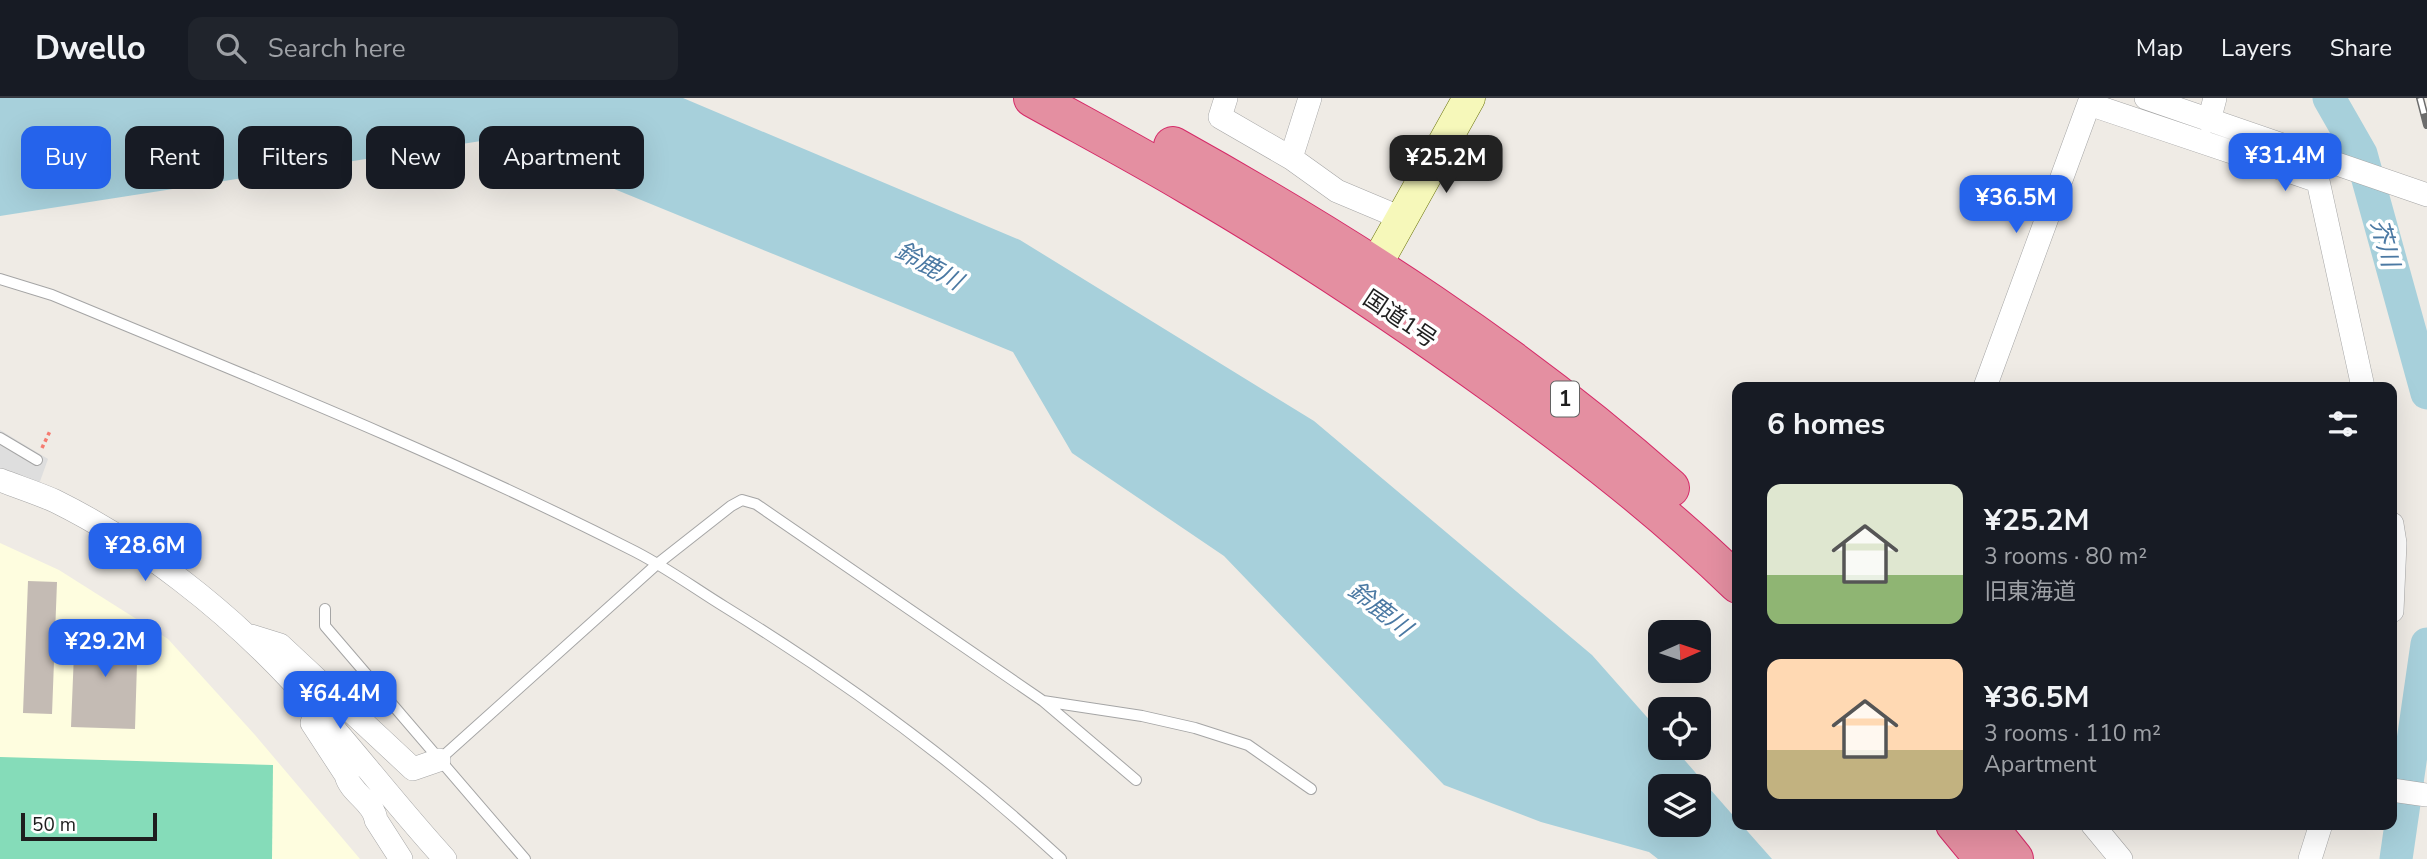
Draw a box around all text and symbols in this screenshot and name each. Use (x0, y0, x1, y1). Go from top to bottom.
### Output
search box (188, 17, 678, 80)
text: Dwello (35, 26, 146, 71)
icon: search (212, 29, 250, 67)
text: Search here (268, 31, 406, 66)
text: Map (2136, 32, 2183, 64)
text: Layers (2221, 32, 2292, 64)
text: Share (2330, 32, 2392, 64)
chip: Buy (21, 126, 111, 189)
chip: Rent (125, 126, 224, 189)
chip: Filters (238, 126, 352, 189)
chip: New (366, 126, 465, 189)
chip: Apartment (479, 126, 644, 189)
pin: ¥31.4M (2228, 134, 2342, 193)
pin: ¥25.2M (1389, 136, 1503, 195)
text: ¥31.4M (2245, 140, 2325, 171)
text: ¥25.2M (1406, 142, 1486, 173)
pin: ¥36.5M (1959, 176, 2073, 235)
text: ¥36.5M (1976, 182, 2056, 213)
water label: 芥川 (2363, 216, 2407, 273)
water label: 鈴鹿川 (890, 235, 971, 299)
street label: 国道1号 (1357, 283, 1443, 355)
road number: 1 (1551, 382, 1579, 416)
text: 6 homes (1767, 404, 1885, 445)
icon: filters (2324, 405, 2362, 443)
text: ¥25.2M (1984, 500, 2089, 541)
icon: home (1823, 512, 1907, 596)
pin: ¥28.6M (88, 524, 202, 583)
text: ¥28.6M (105, 530, 185, 561)
text: 3 rooms · 80 m² (1984, 541, 2147, 572)
water label: 鈴鹿川 (1342, 574, 1421, 646)
text: 旧東海道 (1984, 576, 2076, 607)
pin: ¥29.2M (48, 620, 162, 679)
north arrow (1648, 620, 1712, 682)
map controls (1648, 620, 1711, 837)
text: ¥29.2M (65, 626, 145, 657)
pin: ¥64.4M (283, 672, 397, 731)
text: ¥36.5M (1984, 677, 2089, 718)
text: ¥64.4M (300, 678, 380, 709)
icon: home (1823, 687, 1907, 771)
button: locate (1648, 697, 1711, 760)
text: 3 rooms · 110 m² (1984, 718, 2161, 749)
text: Apartment (1984, 749, 2096, 780)
button: layers (1648, 774, 1711, 837)
scale bar (21, 810, 158, 842)
text: 50 m (32, 812, 76, 838)

